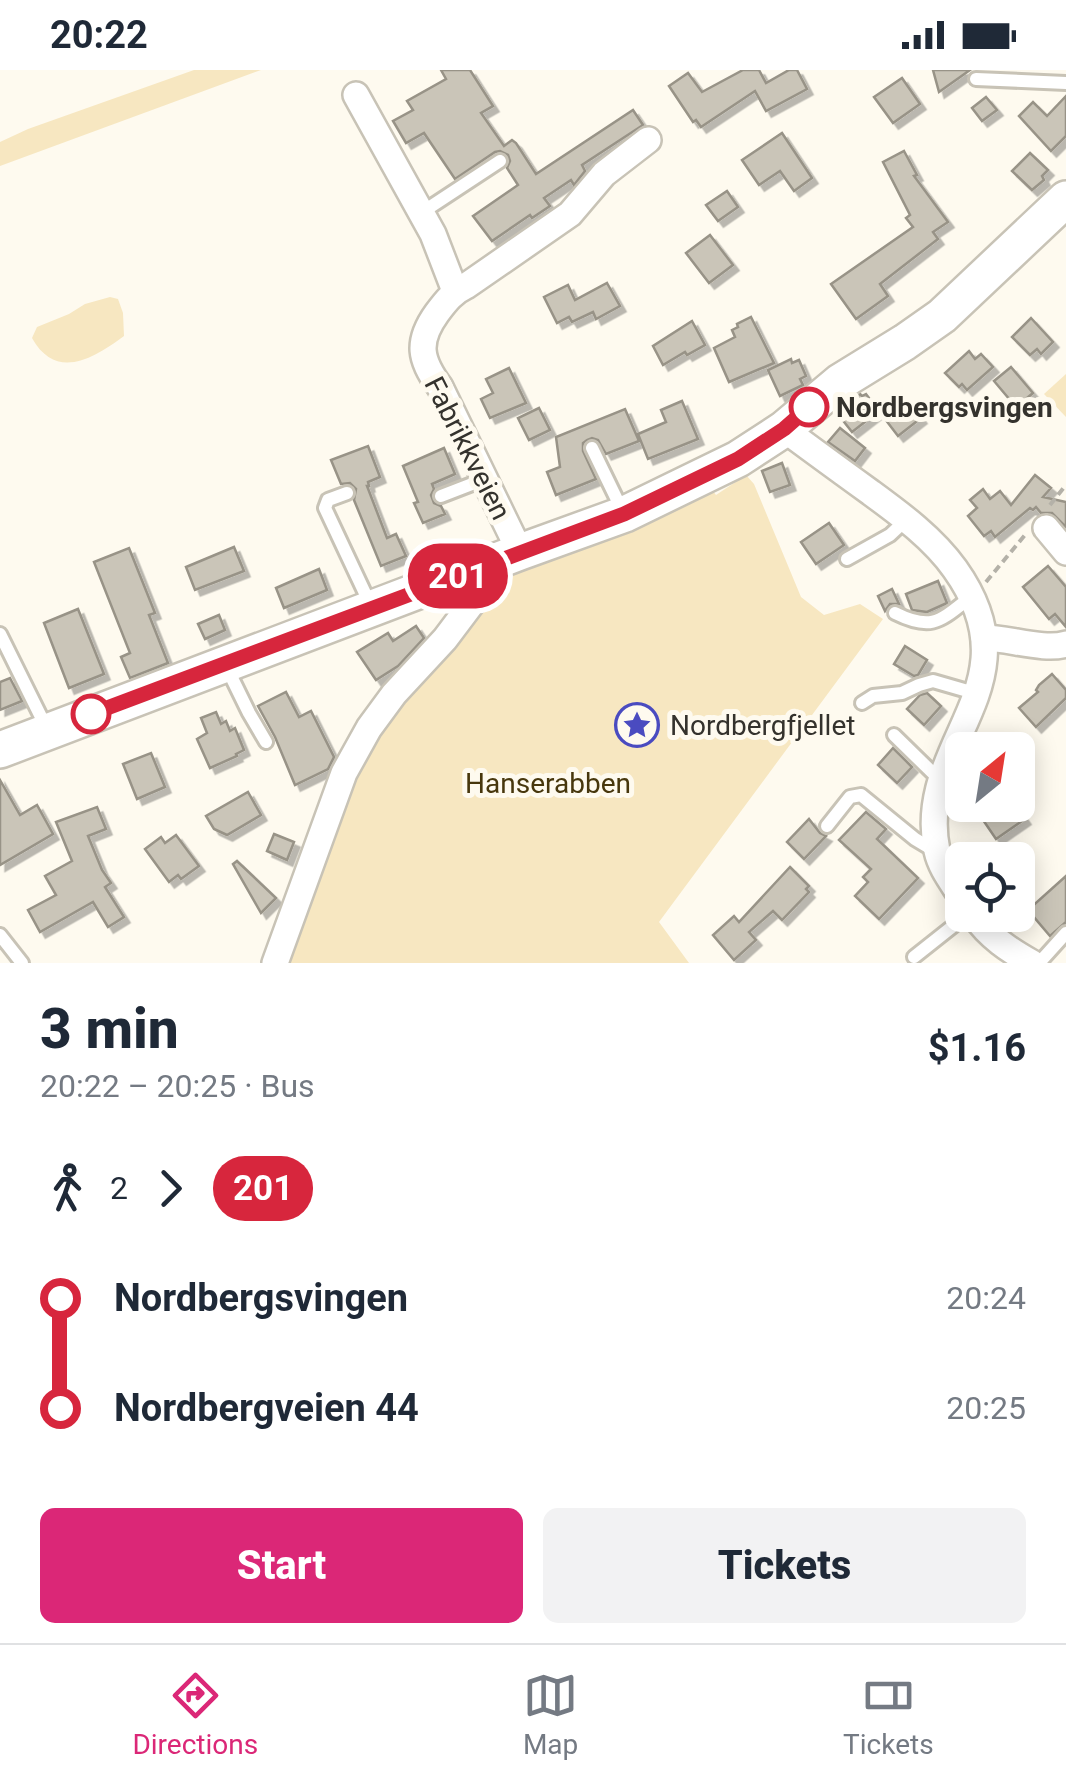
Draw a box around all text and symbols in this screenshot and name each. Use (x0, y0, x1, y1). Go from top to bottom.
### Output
text: 20:22 (50, 13, 148, 57)
street label: Fabrikkveien (417, 371, 518, 525)
marker: Nordbergsvingen (790, 388, 828, 426)
place label: Nordbergsvingen (836, 391, 1053, 424)
line badge: 201 (400, 544, 516, 608)
text: 201 (428, 556, 488, 597)
unlabelled marker (72, 695, 110, 733)
place icon: Nordbergfjellet (614, 702, 660, 748)
place label: Nordbergfjellet (670, 709, 855, 742)
north arrow (945, 732, 1035, 822)
map controls (945, 732, 1035, 932)
park label: Hanserabben (465, 767, 631, 800)
button: locate (945, 842, 1035, 932)
text: 3 min (40, 997, 179, 1061)
text: $1.16 (928, 1026, 1026, 1070)
text: 20:22 – 20:25 · Bus (40, 1067, 315, 1105)
icon: walk (40, 1161, 95, 1216)
icon: forward (143, 1161, 198, 1216)
text: 201 (233, 1168, 293, 1209)
text: 2 (110, 1169, 128, 1207)
text: Nordbergsvingen (114, 1276, 408, 1320)
text: 20:24 (946, 1279, 1026, 1317)
text: Nordbergveien 44 (114, 1386, 419, 1430)
text: 20:25 (946, 1389, 1026, 1427)
button: Start (40, 1508, 523, 1623)
button: Tickets (543, 1508, 1026, 1623)
tab: Directions (132, 1668, 258, 1761)
tab: Map (523, 1668, 578, 1761)
tab: Tickets (843, 1668, 934, 1761)

